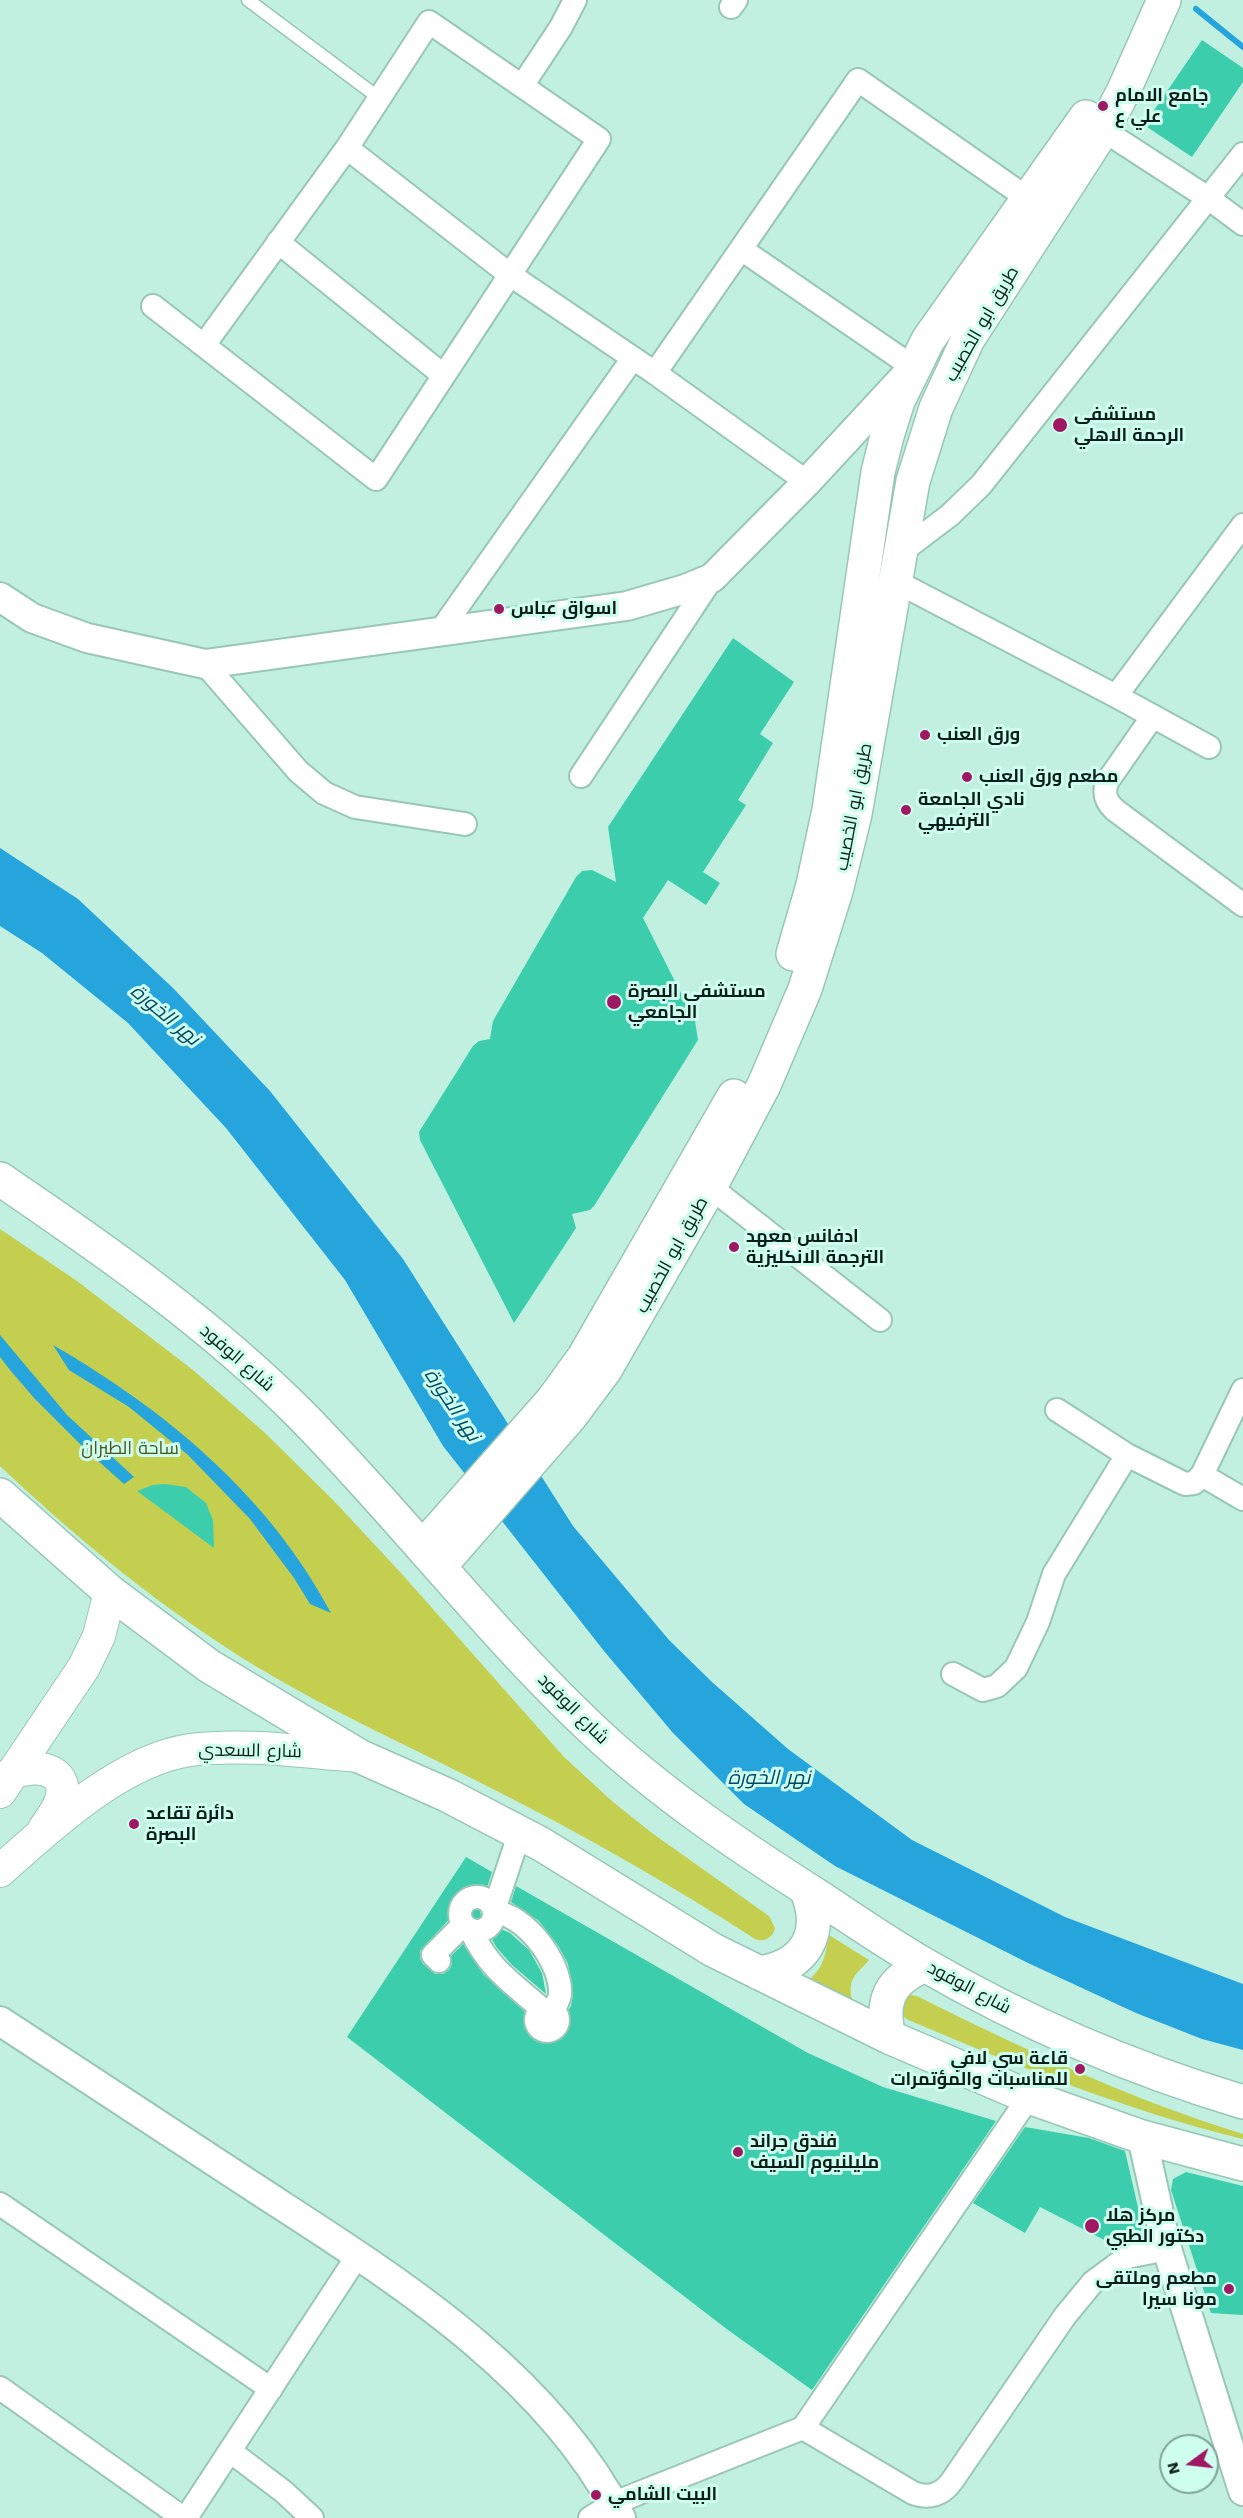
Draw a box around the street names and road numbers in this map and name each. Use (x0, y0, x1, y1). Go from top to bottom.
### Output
street label: طريق ابو الخصيب (940, 263, 1024, 385)
street label: طريق ابو الخصيب (831, 741, 877, 873)
street label: طريق ابو الخصيب (631, 1193, 713, 1317)
street label: شارع الوفود (195, 1320, 279, 1396)
street label: شارع الوفود (533, 1669, 613, 1749)
street label: شارع السعدي (198, 1739, 302, 1763)
street label: شارع الوفود (924, 1957, 1014, 2019)

